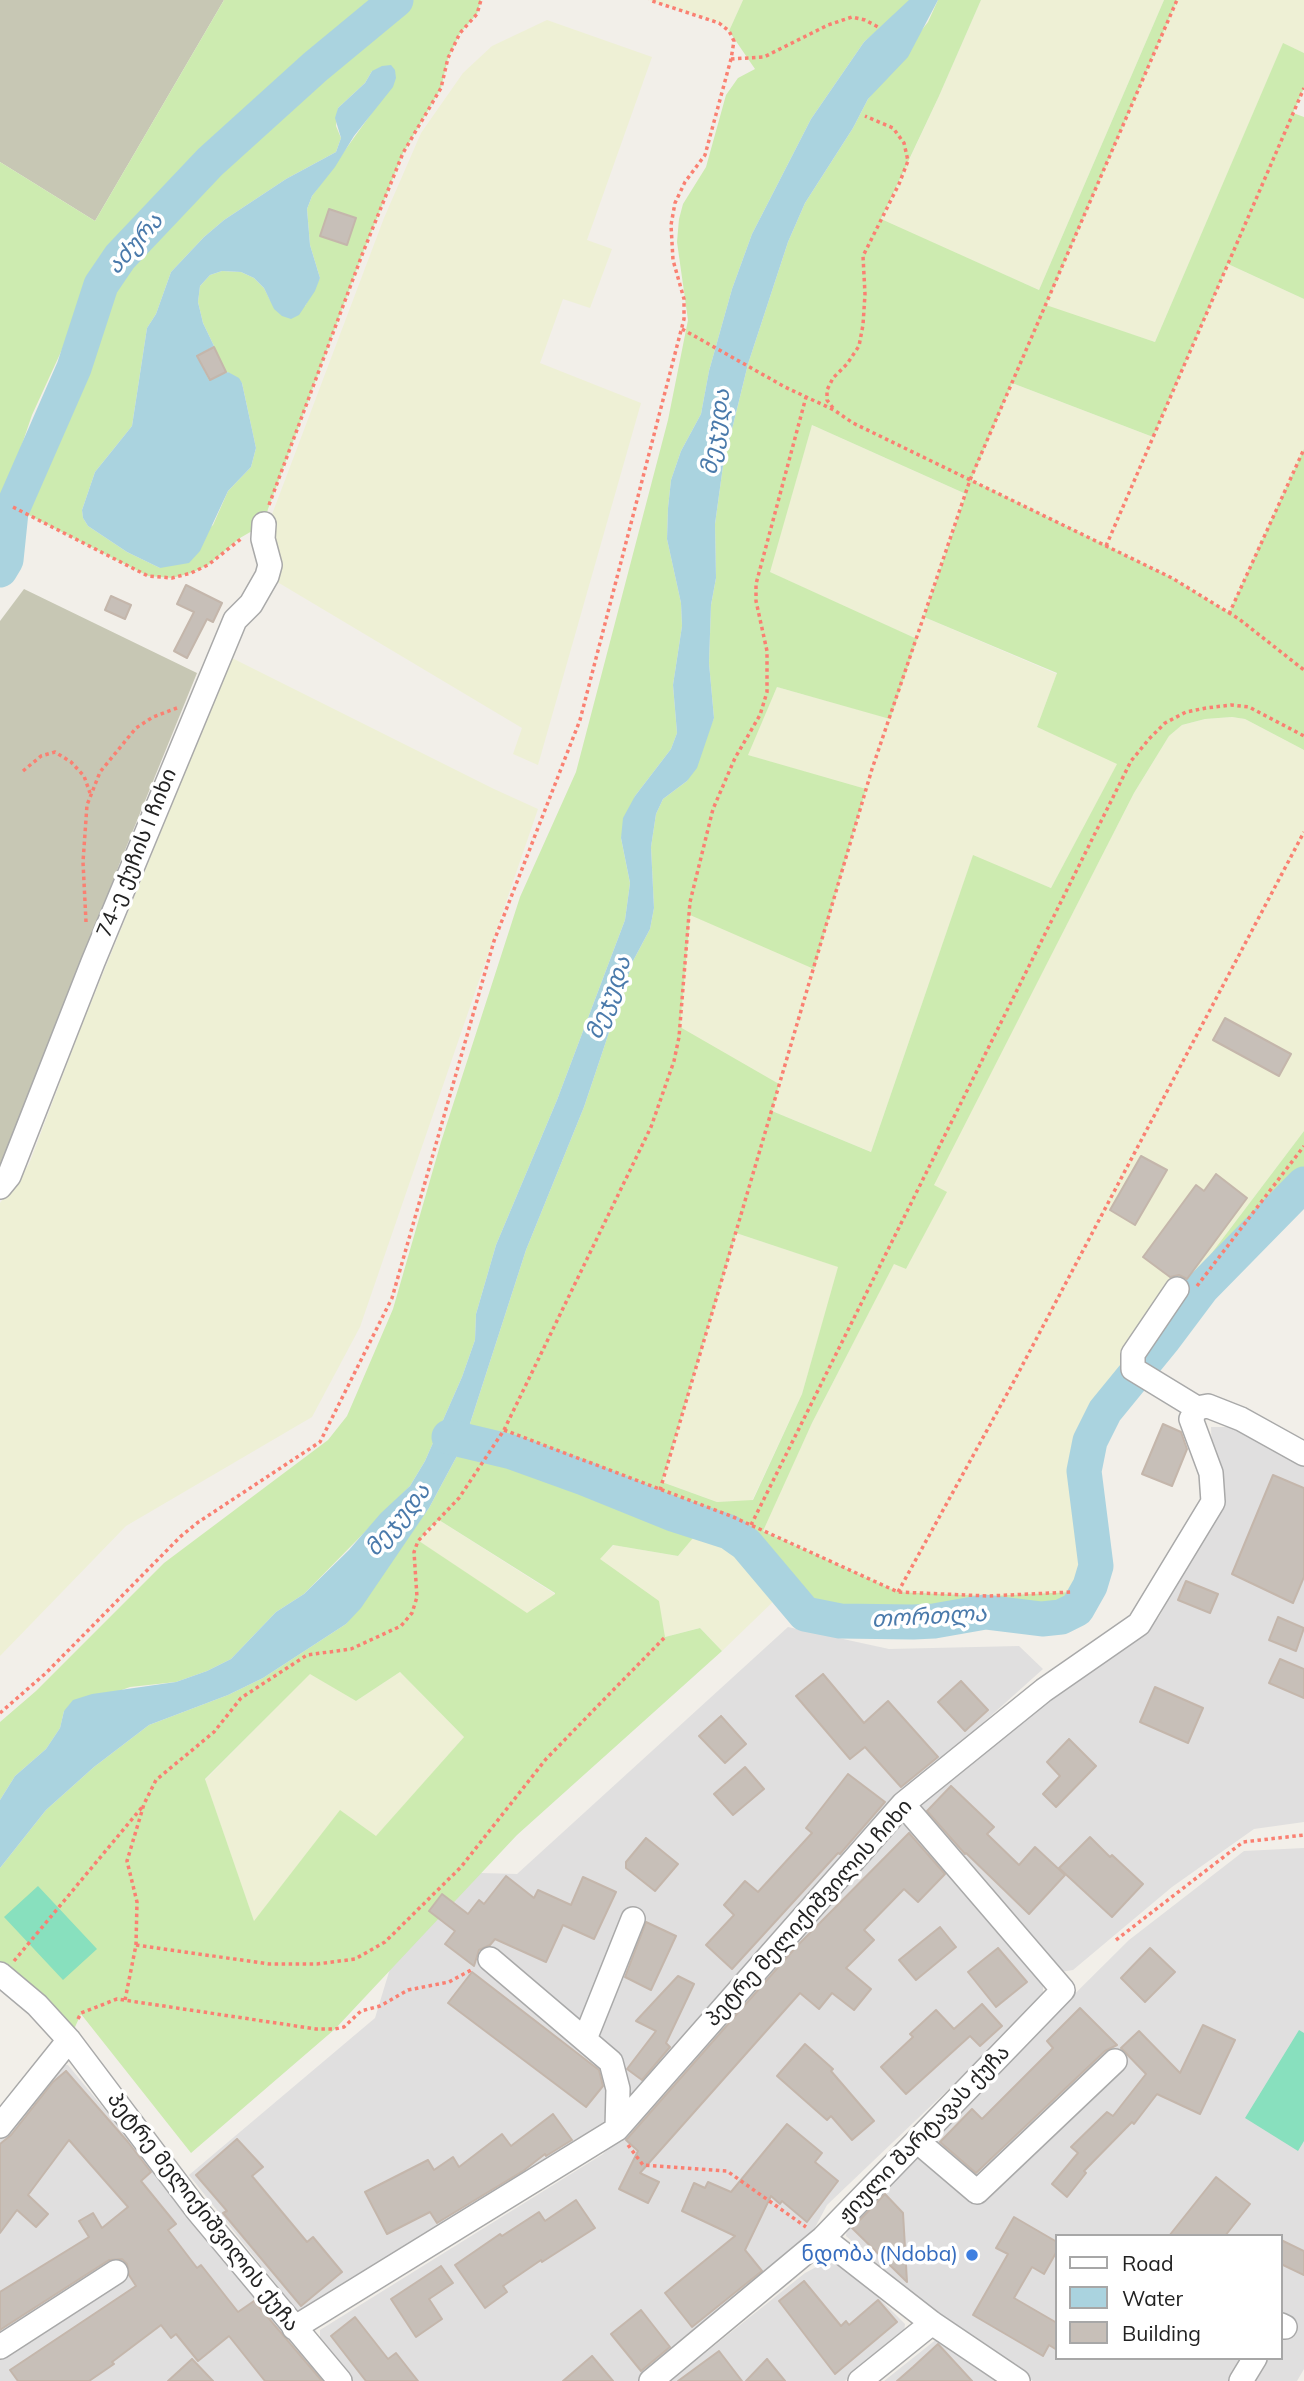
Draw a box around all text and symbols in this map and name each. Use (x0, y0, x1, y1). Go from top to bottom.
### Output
water label: აძურა (101, 208, 169, 280)
water label: მეჯუდა (696, 387, 736, 477)
street label: 74-ე ქუჩის I ჩიხი (92, 765, 182, 941)
water label: მეჯუდა (581, 953, 637, 1043)
water label: მეჯუდა (360, 1478, 436, 1562)
water label: თორთლა (871, 1600, 987, 1634)
street label: პეტრე მელიქიშვილის ჩიხი (700, 1794, 918, 2032)
street label: ჟიული შარტავას ქუჩა (833, 2040, 1015, 2228)
street label: პეტრე მელიქიშვილის ქუჩა (102, 2087, 304, 2337)
legend (1056, 2234, 1283, 2360)
place label: ნდობა (Ndoba) (801, 2242, 958, 2268)
marker: ნდობა (Ndoba) (964, 2247, 980, 2263)
text: Road (1122, 2250, 1173, 2276)
text: Water (1122, 2285, 1183, 2311)
text: Building (1122, 2320, 1201, 2346)

